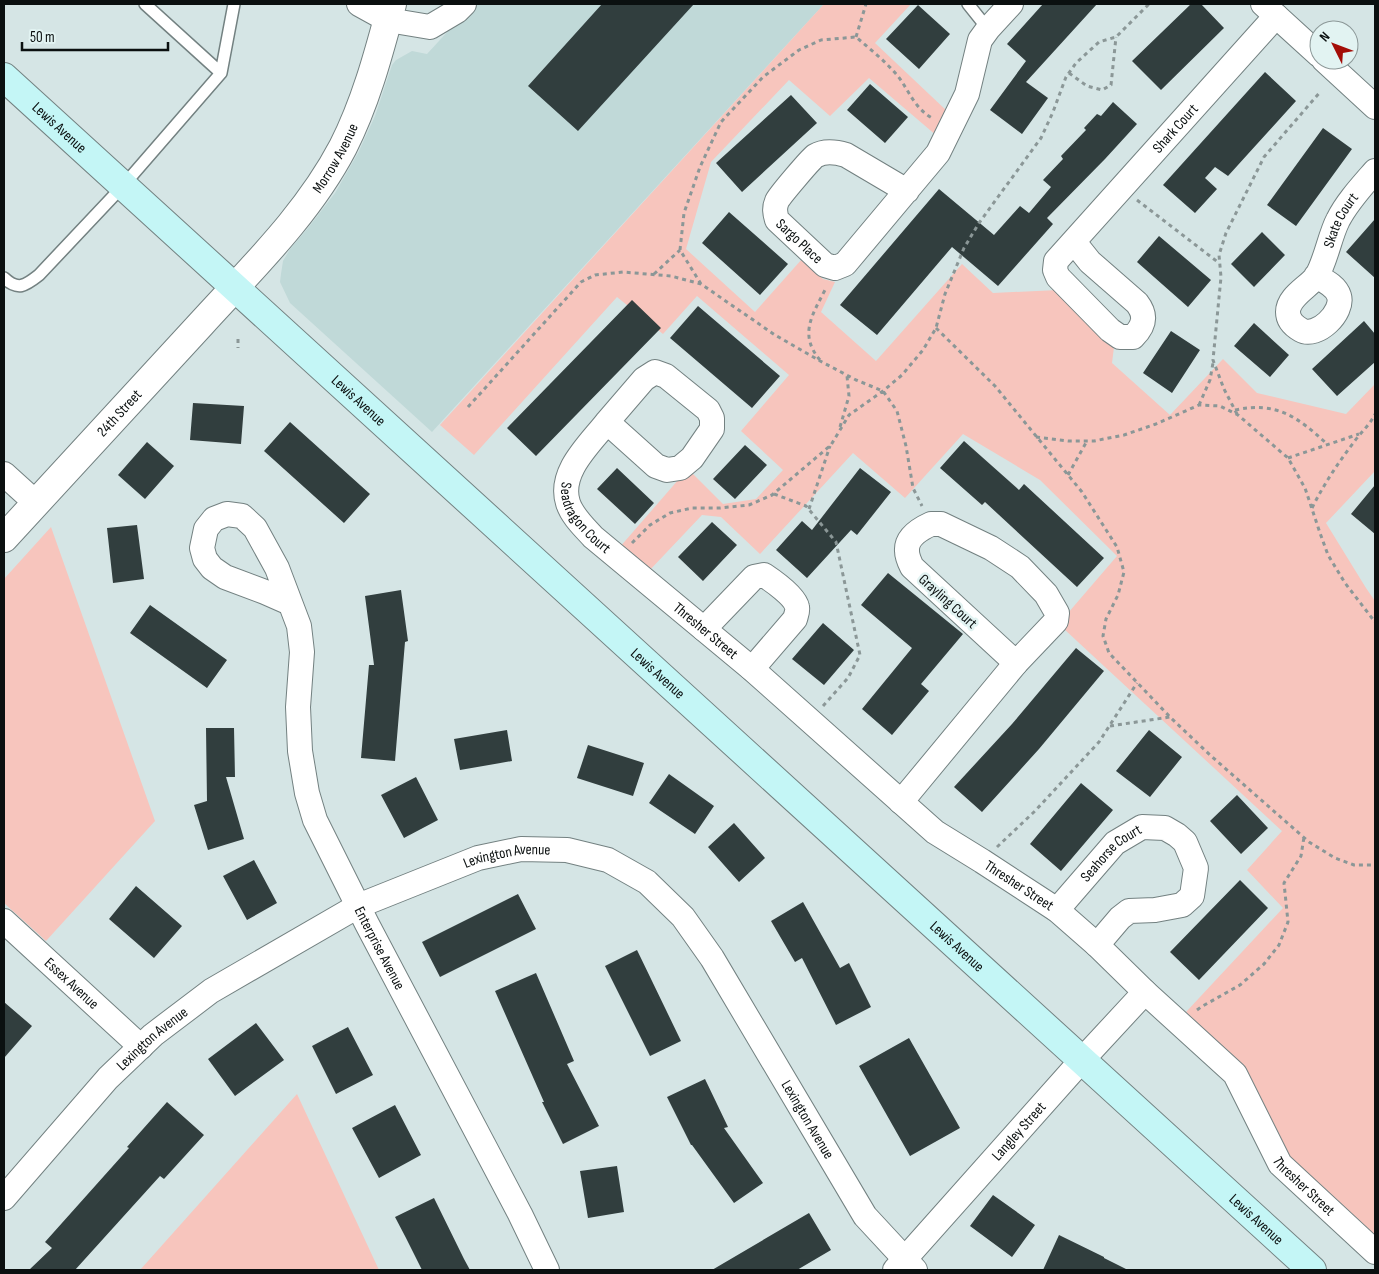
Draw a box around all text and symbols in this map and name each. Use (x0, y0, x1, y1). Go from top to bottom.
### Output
scale bar (22, 20, 169, 52)
north arrow (1309, 20, 1359, 70)
text: 50 m (30, 28, 55, 47)
text: N (1316, 28, 1334, 45)
street label: Lewis Avenue (28, 98, 90, 158)
street label: Shark Court (1149, 100, 1203, 157)
street label: Morrow Avenue (308, 121, 363, 197)
street label: Skate Court (1319, 189, 1363, 250)
street label: Sargo Place (772, 215, 827, 268)
street label: Lewis Avenue (327, 371, 389, 430)
street label: 24th Street (93, 385, 146, 441)
street label: Seadragon Court (556, 481, 615, 558)
street label: Grayling Court (914, 570, 981, 633)
street label: Thresher Street (669, 599, 742, 664)
street label: Lewis Avenue (626, 644, 689, 703)
street label: Seahorse Court (1077, 820, 1146, 886)
street label: Lexington Avenue (461, 840, 551, 873)
street label: Thresher Street (981, 856, 1058, 916)
street label: Enterprise Avenue (350, 904, 409, 993)
street label: Lewis Avenue (926, 917, 988, 976)
street label: Essex Avenue (40, 954, 103, 1013)
street label: Lexington Avenue (113, 1003, 192, 1075)
street label: Lexington Avenue (777, 1077, 838, 1163)
street label: Langley Street (988, 1098, 1051, 1165)
street label: Thresher Street (1268, 1154, 1339, 1220)
street label: Lewis Avenue (1225, 1190, 1287, 1249)

